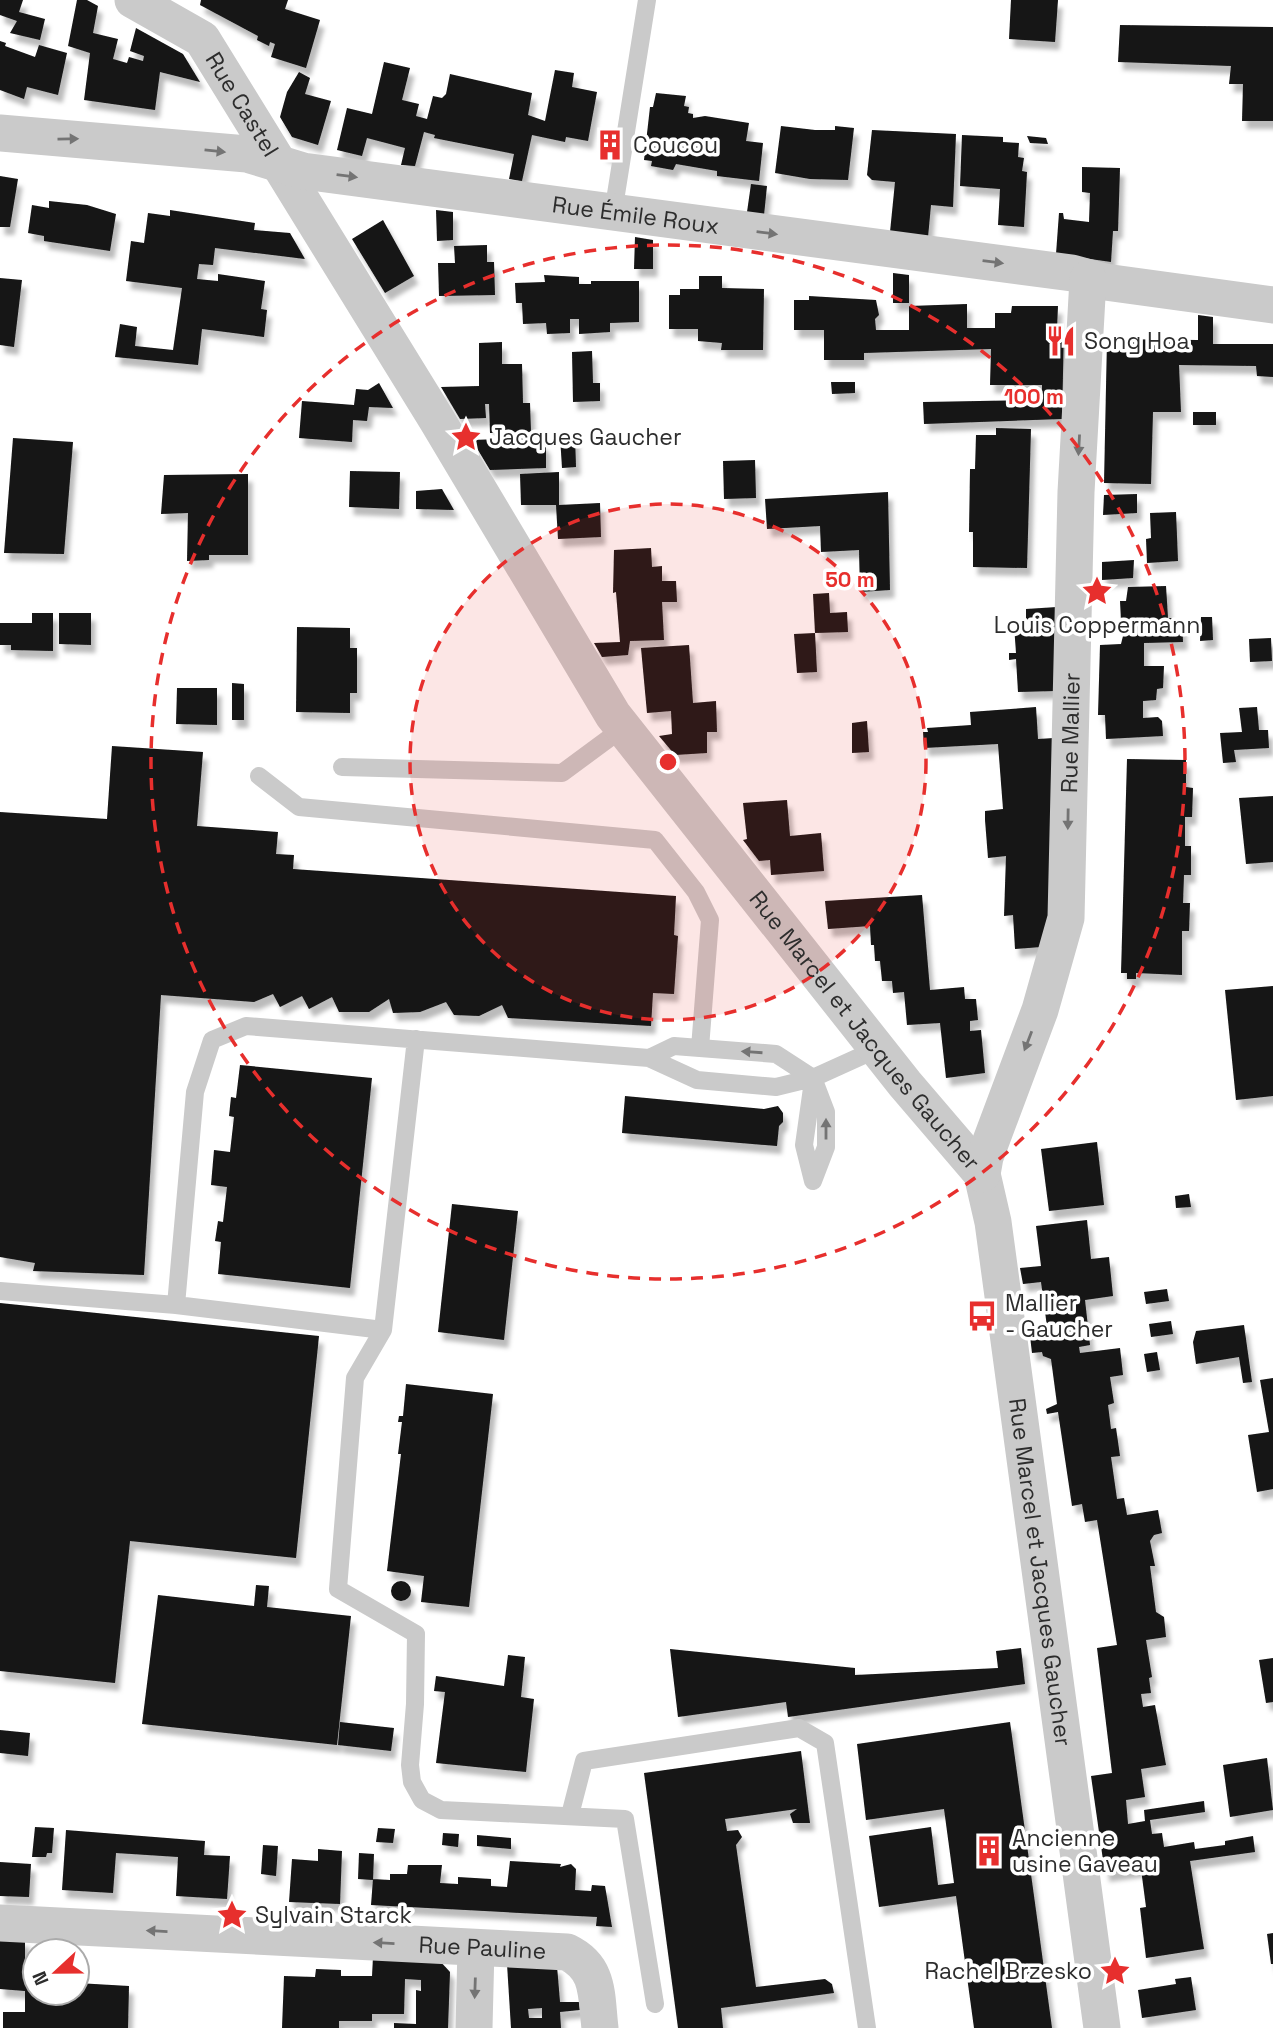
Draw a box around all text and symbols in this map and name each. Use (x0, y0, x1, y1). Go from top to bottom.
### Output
street label: Rue Castel (199, 46, 286, 162)
building icon: Coucou (593, 128, 627, 162)
place label: Coucou (633, 130, 718, 160)
one-way arrow (57, 133, 79, 145)
one-way arrow (204, 145, 226, 156)
one-way arrow (337, 171, 359, 182)
street label: Rue Émile Roux (550, 189, 721, 241)
one-way arrow (756, 228, 778, 239)
one-way arrow (982, 257, 1004, 268)
restaurant icon: Song Hoa (1044, 324, 1078, 358)
place label: Song Hoa (1084, 326, 1190, 356)
text: 100 m (1004, 383, 1064, 410)
place icon: Jacques Gaucher (449, 420, 483, 454)
place label: Jacques Gaucher (489, 422, 682, 452)
one-way arrow (1073, 434, 1084, 456)
text: 50 m (825, 566, 875, 593)
place icon: Louis Coppermann (1080, 574, 1114, 608)
place label: Louis Coppermann (994, 610, 1200, 640)
street label: Rue Mallier (1054, 672, 1087, 793)
centre of rings (656, 750, 680, 774)
one-way arrow (1063, 808, 1074, 830)
street label: Rue Marcel et Jacques Gaucher (743, 885, 987, 1176)
one-way arrow (1023, 1030, 1034, 1051)
one-way arrow (741, 1047, 763, 1058)
one-way arrow (820, 1118, 832, 1140)
place label: Mallier - Gaucher (1005, 1288, 1113, 1344)
bus stop icon: Mallier - Gaucher (965, 1299, 999, 1333)
street label: Rue Marcel et Jacques Gaucher (1002, 1396, 1079, 1748)
place label: Ancienne usine Gaveau (1012, 1823, 1158, 1879)
building icon: Ancienne usine Gaveau (972, 1834, 1006, 1868)
place icon: Sylvain Starck (215, 1898, 249, 1932)
place label: Sylvain Starck (255, 1900, 412, 1930)
one-way arrow (145, 1926, 167, 1937)
street label: Rue Pauline (418, 1929, 547, 1966)
north arrow (21, 1937, 91, 2007)
one-way arrow (373, 1938, 395, 1949)
place icon: Rachel Brzesko (1098, 1954, 1132, 1988)
place label: Rachel Brzesko (924, 1956, 1092, 1986)
text: N (27, 1968, 55, 1989)
one-way arrow (470, 1977, 481, 1999)

